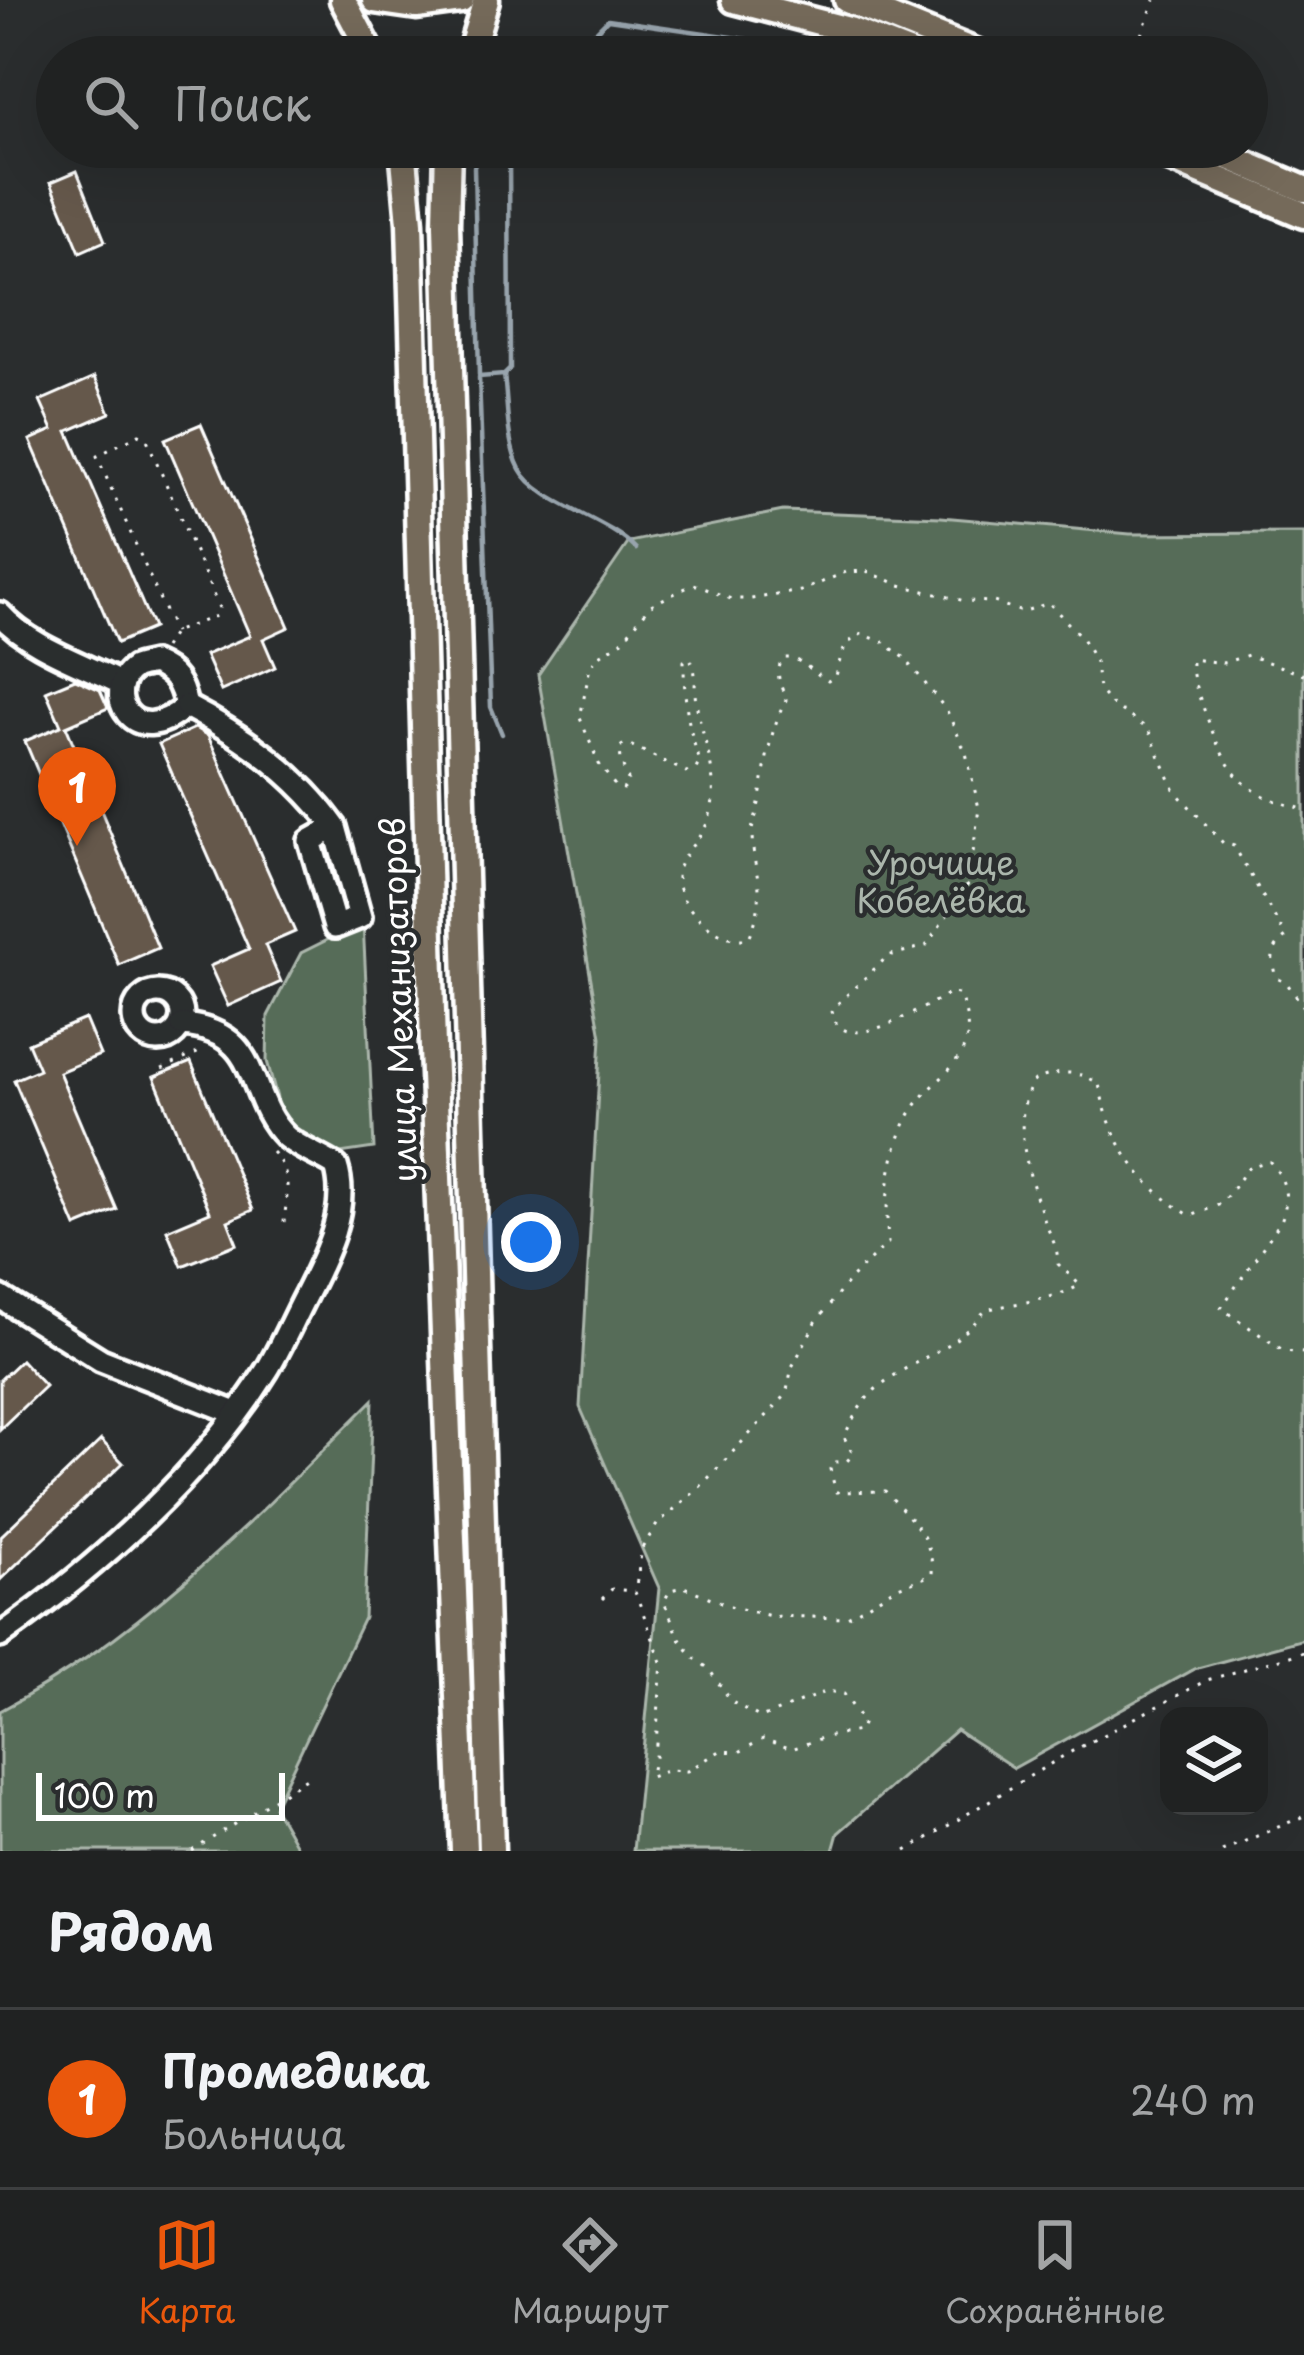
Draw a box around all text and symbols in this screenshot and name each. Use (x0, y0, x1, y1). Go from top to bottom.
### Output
search box (36, 36, 1268, 168)
text: Поиск (174, 68, 311, 136)
icon: search (78, 69, 144, 135)
pin: 1 (38, 747, 116, 846)
street label: улица Механизаторов (366, 817, 428, 1183)
park label: Урочище Кобелёвка (856, 836, 1026, 924)
your location (501, 1212, 561, 1272)
map controls (1160, 1707, 1268, 1815)
button: layers (1160, 1707, 1268, 1815)
scale bar (36, 1767, 285, 1820)
text: 100 m (54, 1769, 155, 1819)
text: Рядом (48, 1891, 214, 1968)
text: Промедика (162, 2035, 430, 2103)
text: 1 (78, 2069, 96, 2128)
text: 240 m (1130, 2069, 1256, 2128)
text: Больница (162, 2103, 345, 2162)
tab: Карта (138, 2212, 235, 2334)
tab: Маршрут (512, 2212, 668, 2334)
tab: Сохранённые (945, 2212, 1166, 2334)

